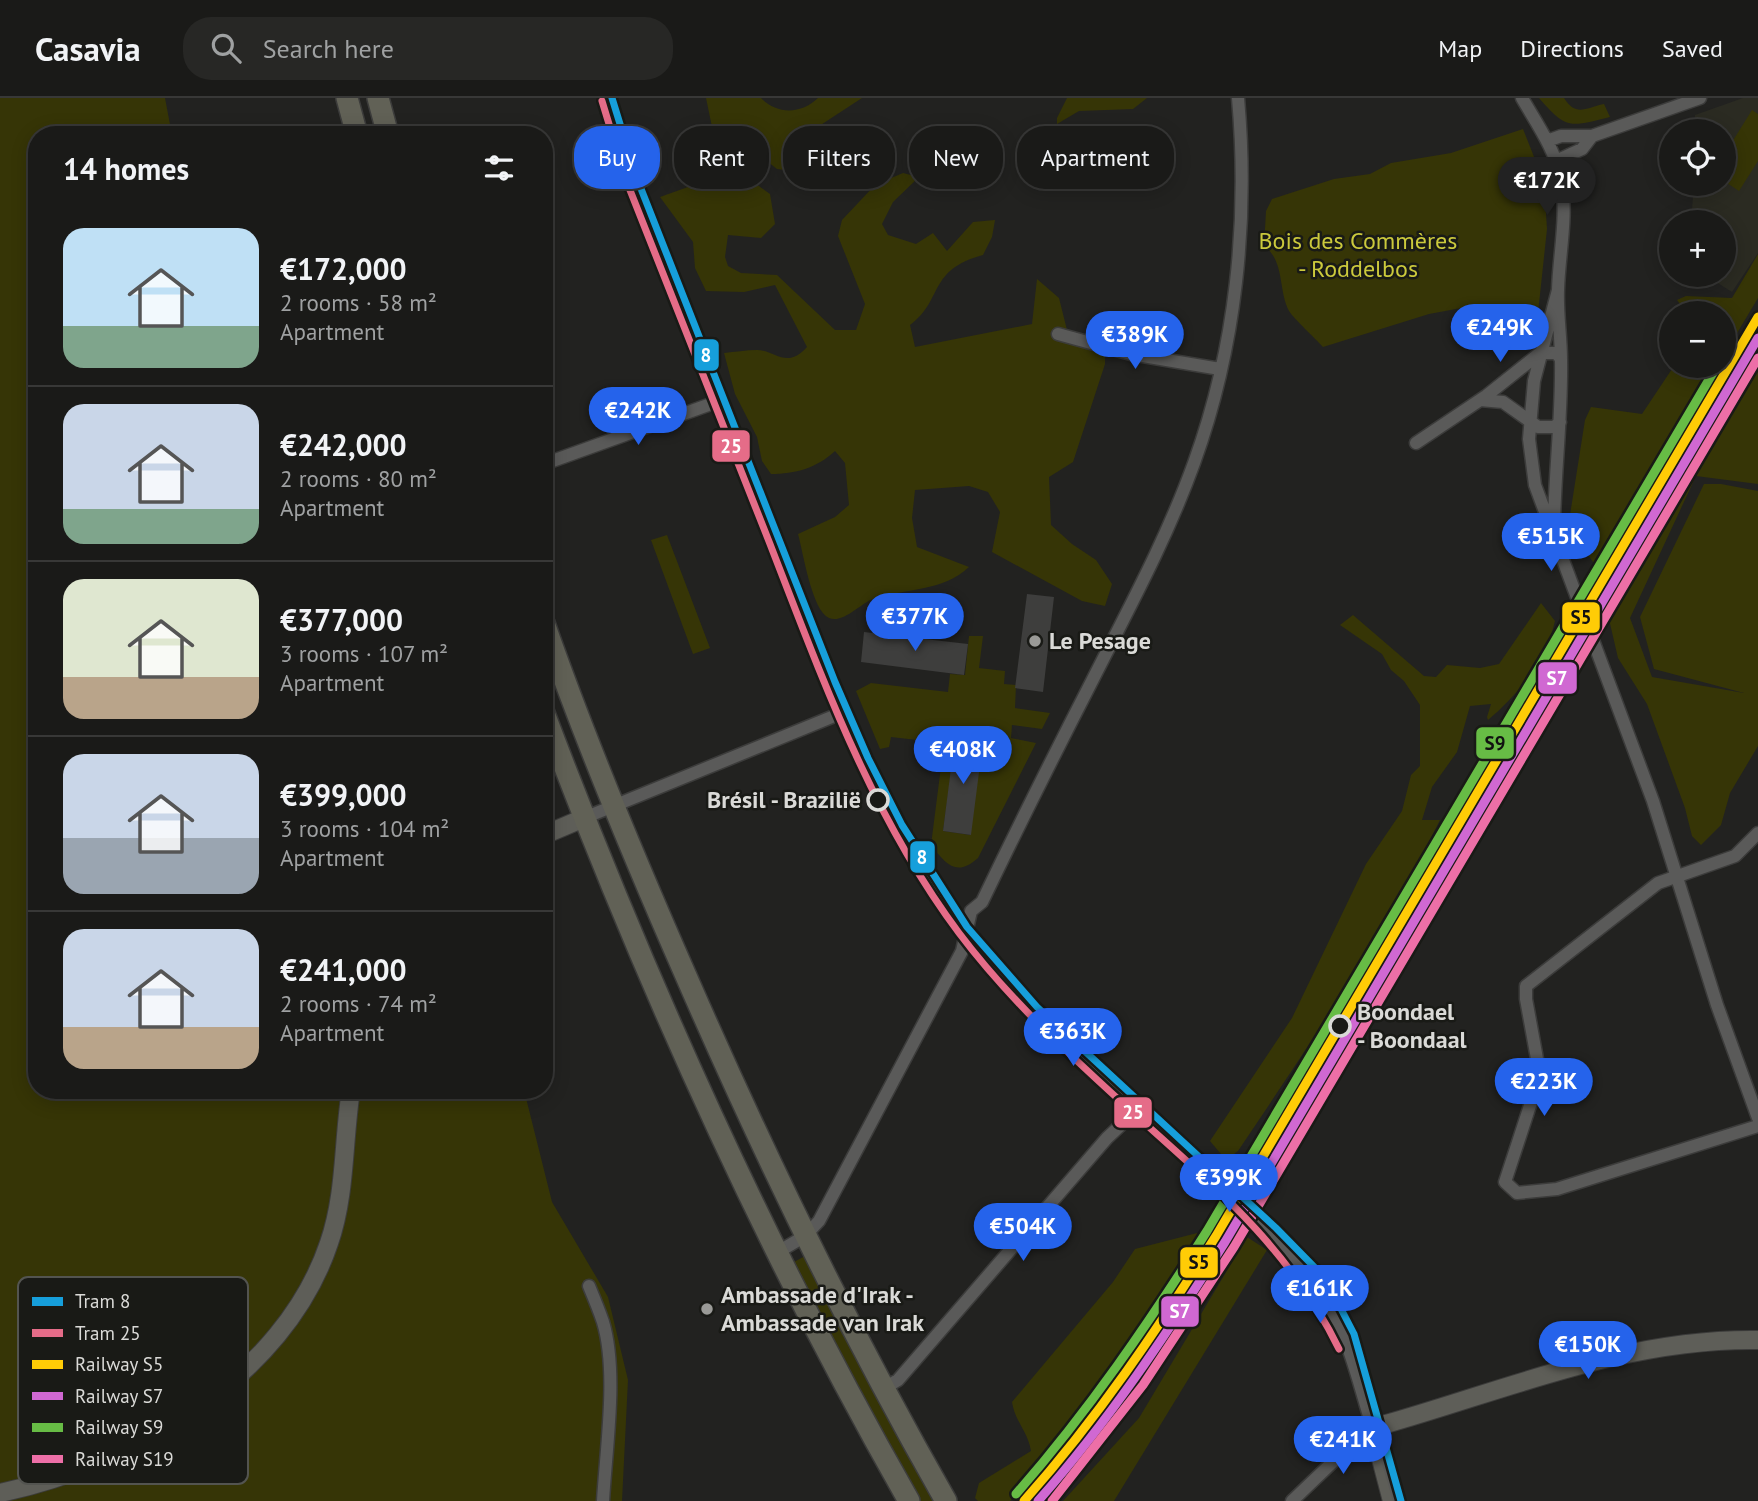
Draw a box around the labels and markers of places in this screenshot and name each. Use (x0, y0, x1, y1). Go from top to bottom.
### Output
pin: €172K (1498, 158, 1596, 217)
pin: €249K (1451, 304, 1549, 364)
pin: €389K (1086, 312, 1184, 371)
pin: €242K (589, 388, 687, 447)
pin: €515K (1502, 514, 1600, 573)
pin: €377K (866, 594, 964, 653)
place label: Le Pesage (1049, 625, 1151, 656)
marker: Le Pesage (1027, 633, 1043, 649)
pin: €408K (914, 726, 1012, 786)
place label: Brésil - Brazilië (707, 784, 861, 815)
marker: Brésil - Brazilië (867, 789, 889, 811)
place label: Boondael - Boondaal (1357, 996, 1468, 1055)
pin: €363K (1024, 1009, 1122, 1068)
marker: Boondael - Boondaal (1329, 1015, 1351, 1037)
pin: €223K (1495, 1058, 1593, 1118)
pin: €399K (1180, 1154, 1278, 1214)
pin: €504K (974, 1204, 1072, 1263)
pin: €161K (1271, 1266, 1369, 1325)
place label: Ambassade d'Irak - Ambassade van Irak (721, 1279, 924, 1338)
marker: Ambassade d'Irak - Ambassade van Irak (699, 1301, 715, 1317)
pin: €150K (1539, 1322, 1637, 1381)
pin: €241K (1294, 1416, 1392, 1476)

